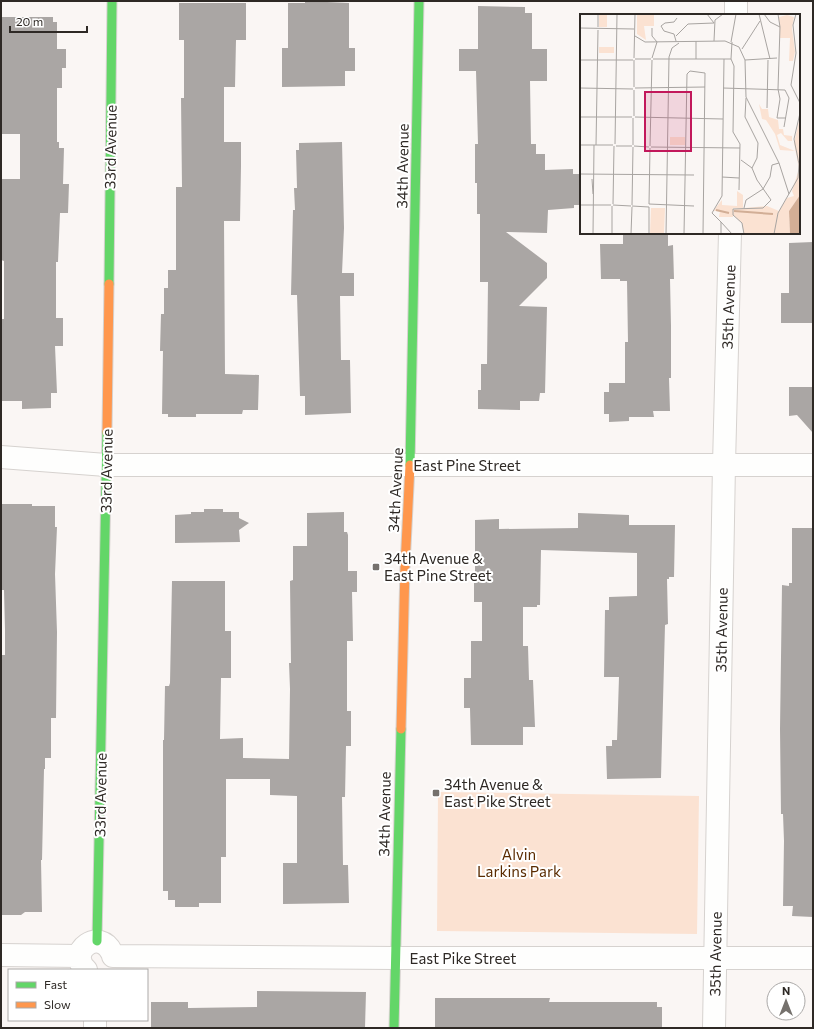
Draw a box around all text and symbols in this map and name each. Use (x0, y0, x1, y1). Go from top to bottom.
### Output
scale bar (10, 8, 87, 34)
text: 20 m (16, 14, 43, 28)
inset map (580, 14, 800, 234)
street label: 33rd Avenue (100, 105, 120, 189)
street label: 34th Avenue (392, 123, 412, 209)
street label: 35th Avenue (718, 264, 738, 350)
street label: 33rd Avenue (96, 429, 116, 513)
street label: 34th Avenue (384, 447, 406, 533)
street label: East Pine Street (413, 456, 521, 474)
place label: 34th Avenue & East Pine Street (384, 549, 492, 584)
marker: 34th Avenue & East Pine Street (371, 562, 381, 572)
street label: 35th Avenue (711, 587, 731, 673)
street label: 33rd Avenue (90, 753, 110, 837)
street label: 34th Avenue (374, 771, 394, 857)
place label: 34th Avenue & East Pike Street (444, 775, 551, 810)
marker: 34th Avenue & East Pike Street (431, 788, 441, 798)
park label: Alvin Larkins Park (477, 845, 561, 880)
street label: 35th Avenue (705, 911, 725, 997)
street label: East Pike Street (410, 949, 516, 967)
legend (8, 969, 148, 1021)
text: Fast (44, 977, 67, 991)
north arrow (766, 981, 806, 1021)
text: N (782, 984, 790, 997)
text: Slow (44, 997, 71, 1011)

